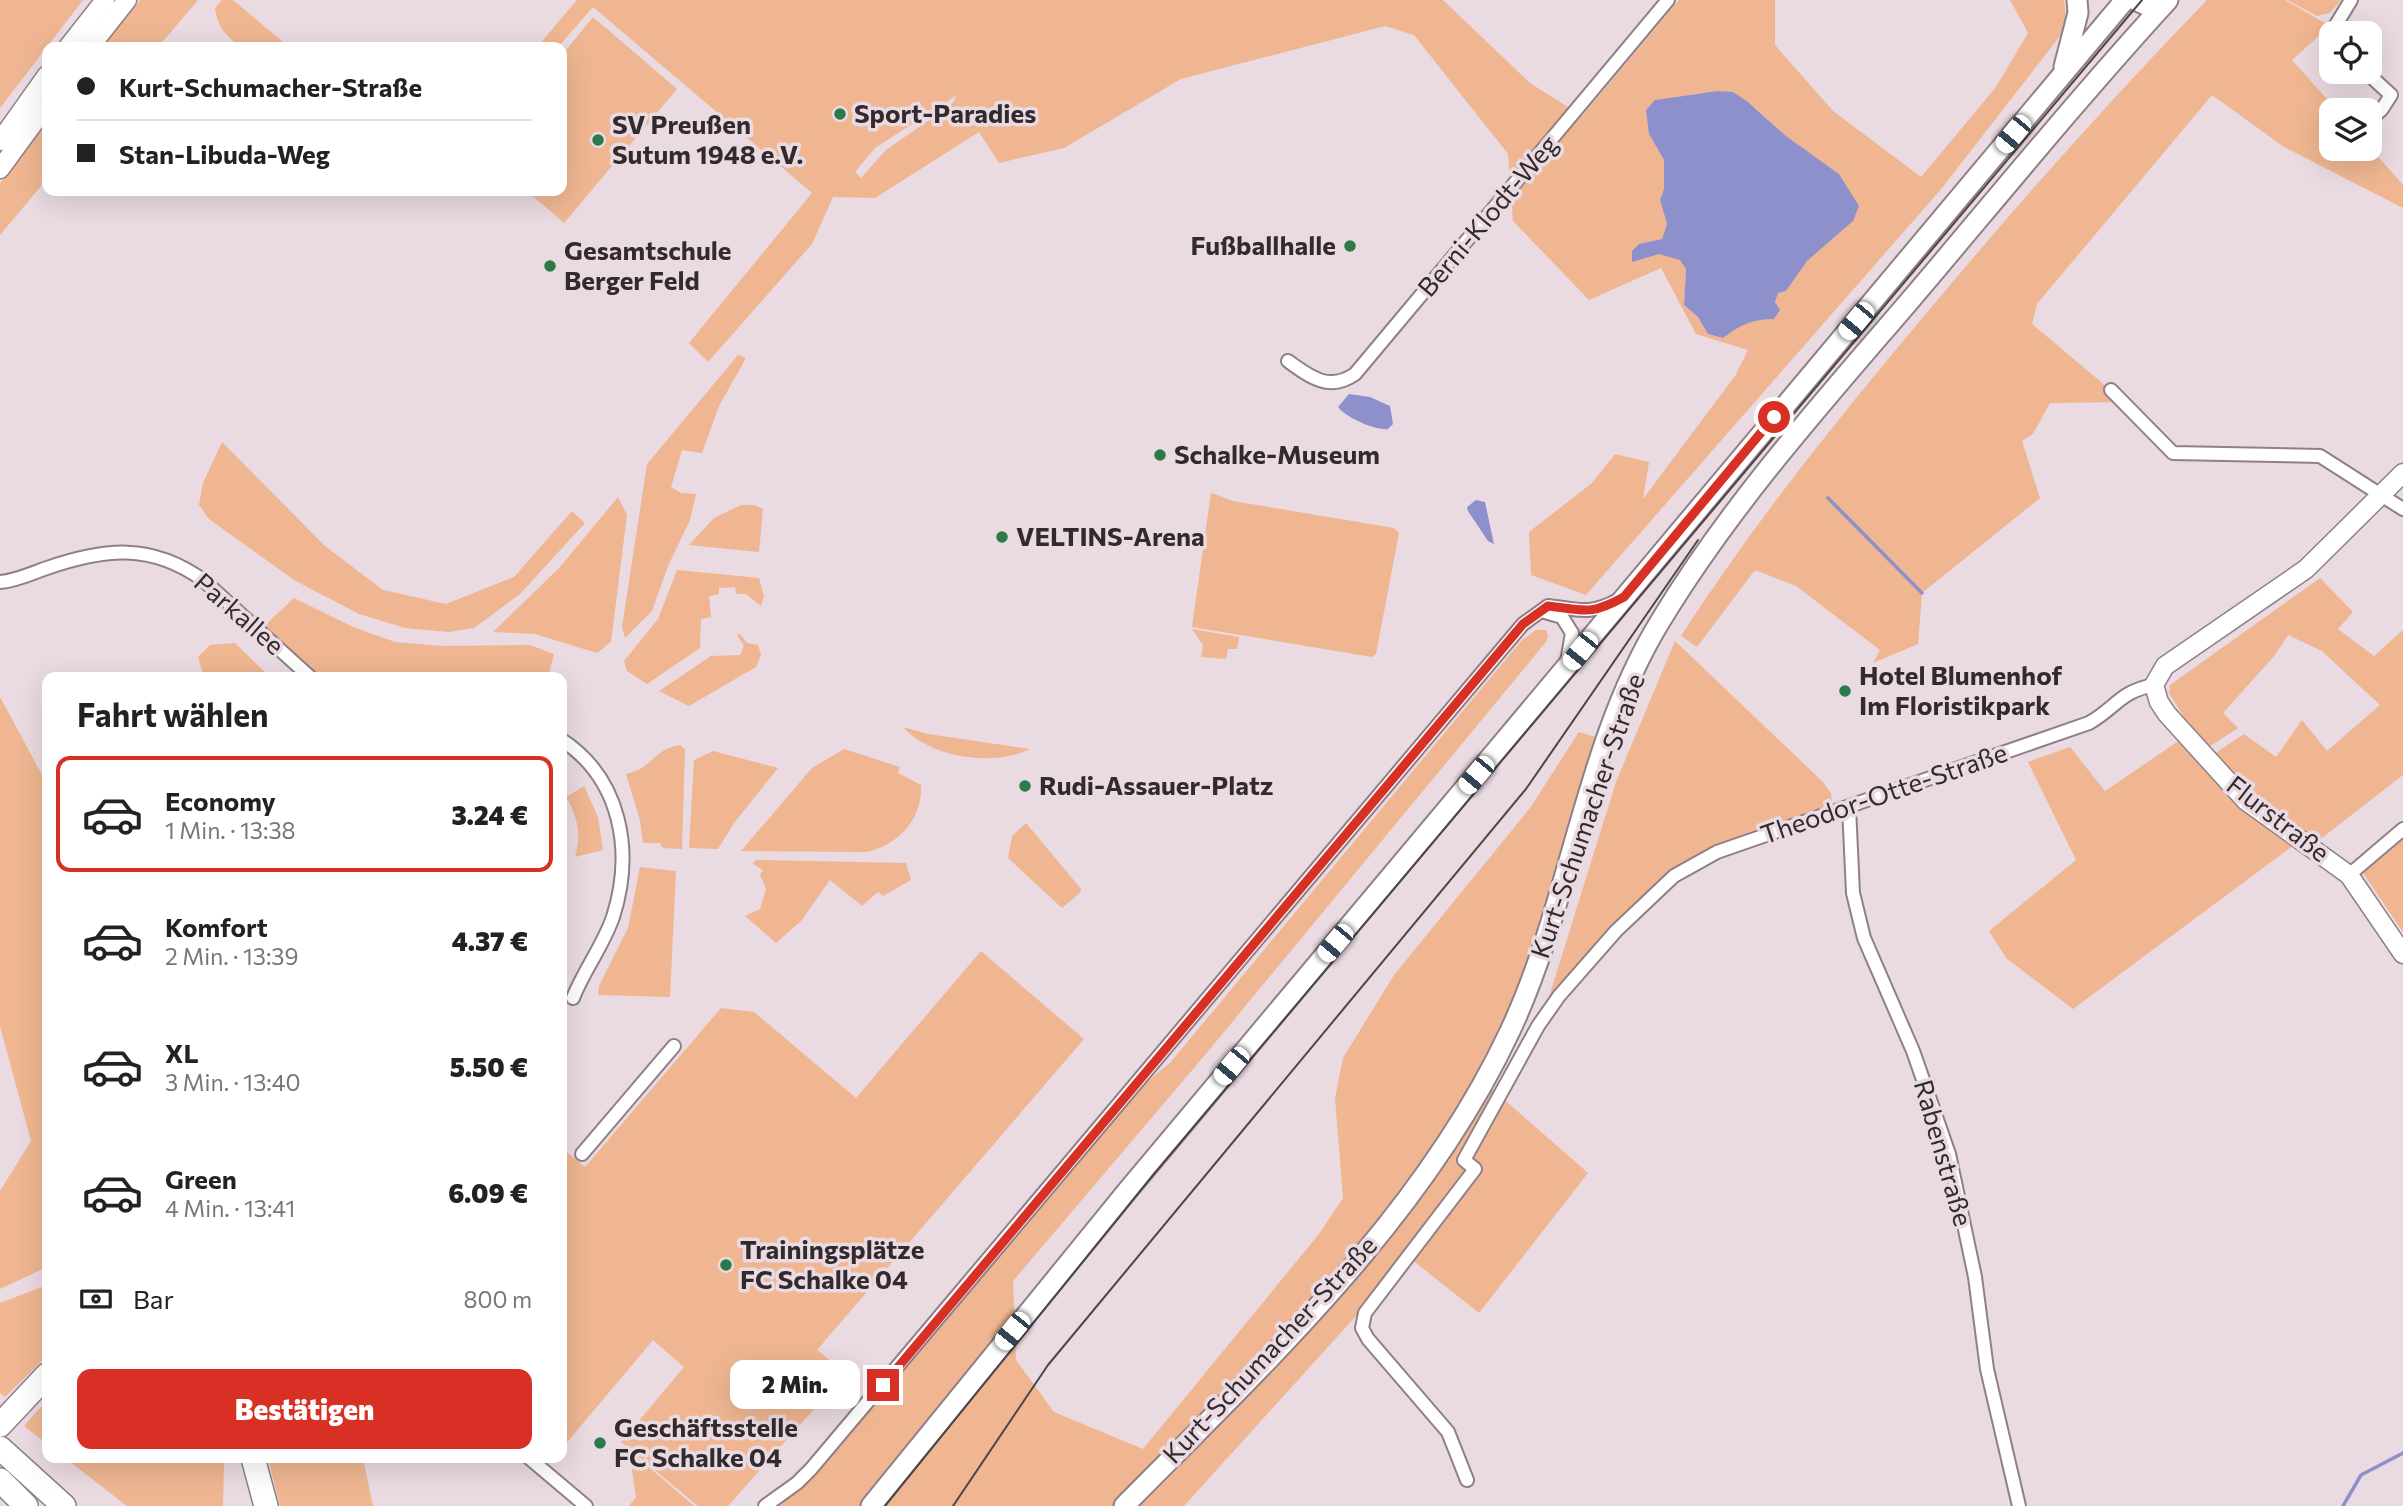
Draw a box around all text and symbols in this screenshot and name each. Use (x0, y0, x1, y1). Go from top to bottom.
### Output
map controls (2319, 21, 2382, 161)
button: locate (2319, 21, 2382, 84)
text: Kurt-Schumacher-Straße (119, 71, 422, 102)
place label: Sport-Paradies (854, 97, 1036, 128)
button: layers (2319, 98, 2382, 161)
marker: Sport-Paradies (832, 106, 848, 122)
place label: SV Preußen Sutum 1948 e.V. (612, 108, 803, 169)
car (1992, 111, 2035, 157)
street label: Berni-Klodt-Weg (1410, 128, 1563, 302)
marker: SV Preußen Sutum 1948 e.V. (590, 132, 606, 148)
text: Stan-Libuda-Weg (119, 138, 330, 169)
place label: Fußballhalle (1191, 229, 1336, 260)
place label: Gesamtschule Berger Feld (564, 234, 732, 295)
marker: Fußballhalle (1342, 238, 1358, 254)
marker: Gesamtschule Berger Feld (542, 258, 558, 274)
car (1835, 298, 1878, 344)
route start (1758, 401, 1790, 433)
place label: Schalke-Museum (1174, 438, 1380, 469)
marker: Schalke-Museum (1152, 447, 1168, 463)
place label: VELTINS-Arena (1016, 520, 1205, 551)
marker: VELTINS-Arena (994, 529, 1010, 545)
street label: Parkallee (189, 566, 291, 660)
car (1559, 628, 1602, 674)
place label: Hotel Blumenhof Im Floristikpark (1859, 659, 2063, 720)
street label: Kurt-Schumacher-Straße (1523, 669, 1650, 962)
marker: Hotel Blumenhof Im Floristikpark (1837, 683, 1853, 699)
text: Fahrt wählen (77, 694, 269, 734)
street label: Theodor-Otte-Straße (1756, 736, 2011, 849)
car (1455, 752, 1498, 798)
street label: Flurstraße (2221, 768, 2336, 867)
place label: Rudi-Assauer-Platz (1039, 769, 1273, 800)
marker: Rudi-Assauer-Platz (1017, 778, 1033, 794)
icon: car (81, 783, 144, 846)
text: Economy (165, 785, 276, 816)
text: 3.24 € (452, 799, 528, 830)
text: 1 Min. · 13:38 (165, 816, 295, 844)
icon: car (81, 909, 144, 972)
text: Komfort (165, 911, 268, 942)
car (1314, 920, 1357, 966)
text: 4.37 € (452, 925, 528, 956)
text: 2 Min. · 13:39 (165, 942, 298, 970)
icon: car (81, 1035, 144, 1098)
text: XL (165, 1037, 199, 1068)
car (1210, 1043, 1253, 1089)
text: 5.50 € (450, 1051, 528, 1082)
text: 3 Min. · 13:40 (165, 1068, 301, 1096)
street label: Rabenstraße (1909, 1076, 1980, 1229)
icon: car (81, 1161, 144, 1224)
text: Green (165, 1163, 237, 1194)
text: 6.09 € (448, 1177, 528, 1208)
text: 4 Min. · 13:41 (165, 1194, 295, 1222)
street label: Kurt-Schumacher-Straße (1156, 1229, 1382, 1469)
place label: Trainingsplätze FC Schalke 04 (740, 1233, 924, 1294)
marker: Trainingsplätze FC Schalke 04 (718, 1257, 734, 1273)
icon: cash (77, 1280, 115, 1318)
text: Bar (133, 1283, 174, 1314)
text: 800 m (464, 1285, 532, 1313)
car (991, 1308, 1034, 1354)
callout: 2 Min. (729, 1360, 858, 1410)
button: Bestätigen (77, 1369, 532, 1449)
route end (867, 1369, 899, 1401)
text: 2 Min. (762, 1370, 828, 1398)
place label: Geschäftsstelle FC Schalke 04 (614, 1411, 798, 1472)
marker: Geschäftsstelle FC Schalke 04 (592, 1435, 608, 1451)

